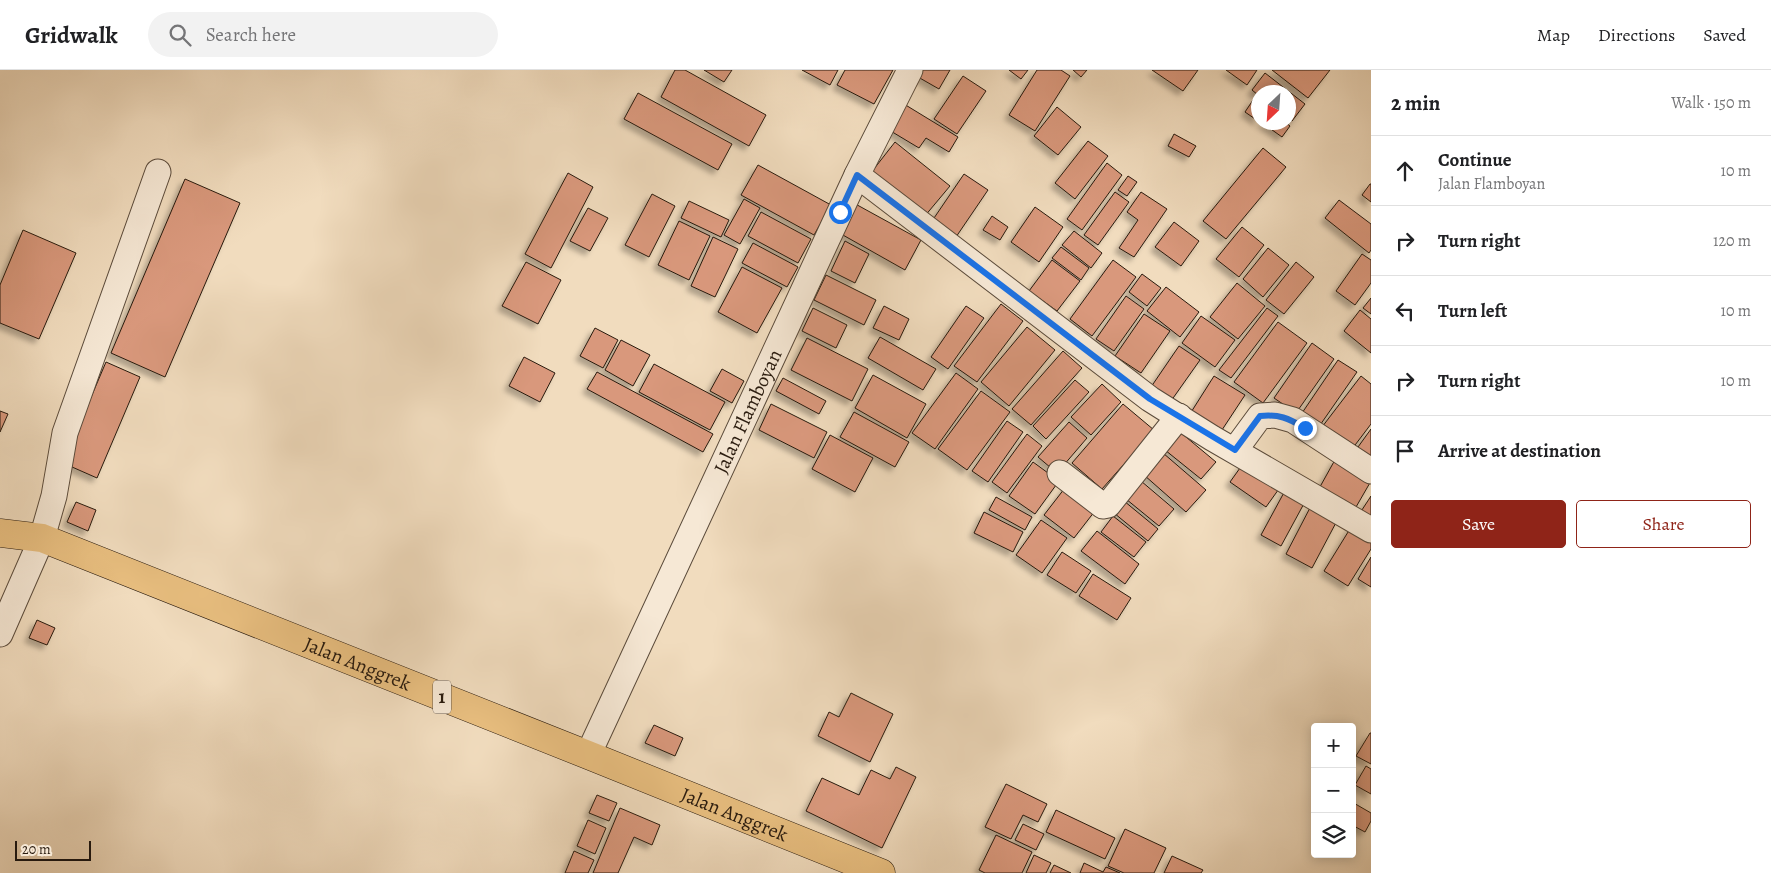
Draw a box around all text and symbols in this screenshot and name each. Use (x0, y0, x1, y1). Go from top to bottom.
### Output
search box (148, 12, 498, 57)
text: Gridwalk (25, 19, 118, 51)
icon: search (166, 21, 194, 49)
text: Search here (206, 22, 296, 48)
text: Map (1537, 23, 1570, 47)
text: Directions (1598, 23, 1675, 47)
text: Saved (1703, 23, 1746, 47)
north arrow (1251, 85, 1296, 130)
text: 2 min (1391, 89, 1440, 117)
text: Walk · 150 m (1671, 92, 1751, 114)
text: Continue (1438, 147, 1512, 173)
icon: ahead (1391, 157, 1419, 185)
text: 10 m (1721, 160, 1751, 182)
text: Jalan Flamboyan (1438, 173, 1545, 195)
route start (829, 201, 852, 224)
icon: right (1391, 227, 1419, 255)
text: Turn right (1438, 228, 1520, 254)
text: 120 m (1713, 230, 1751, 252)
icon: left (1391, 297, 1419, 325)
text: Turn left (1438, 298, 1507, 324)
text: 10 m (1721, 300, 1751, 322)
street label: Jalan Flamboyan (707, 345, 788, 478)
icon: right (1391, 367, 1419, 395)
text: Turn right (1438, 368, 1520, 394)
text: 10 m (1721, 370, 1751, 392)
route end (1294, 417, 1317, 440)
icon: arrive (1391, 437, 1419, 465)
text: Arrive at destination (1438, 438, 1601, 464)
button: Save (1391, 500, 1566, 548)
button: Share (1576, 500, 1751, 548)
street label: Jalan Anggrek (300, 630, 415, 697)
road number: 1 (433, 680, 451, 714)
map controls (1311, 723, 1356, 858)
button: + (1311, 723, 1356, 768)
button: − (1311, 768, 1356, 813)
street label: Jalan Anggrek (677, 780, 792, 848)
button: layers (1311, 813, 1356, 858)
scale bar (15, 838, 91, 861)
text: 20 m (22, 840, 51, 859)

